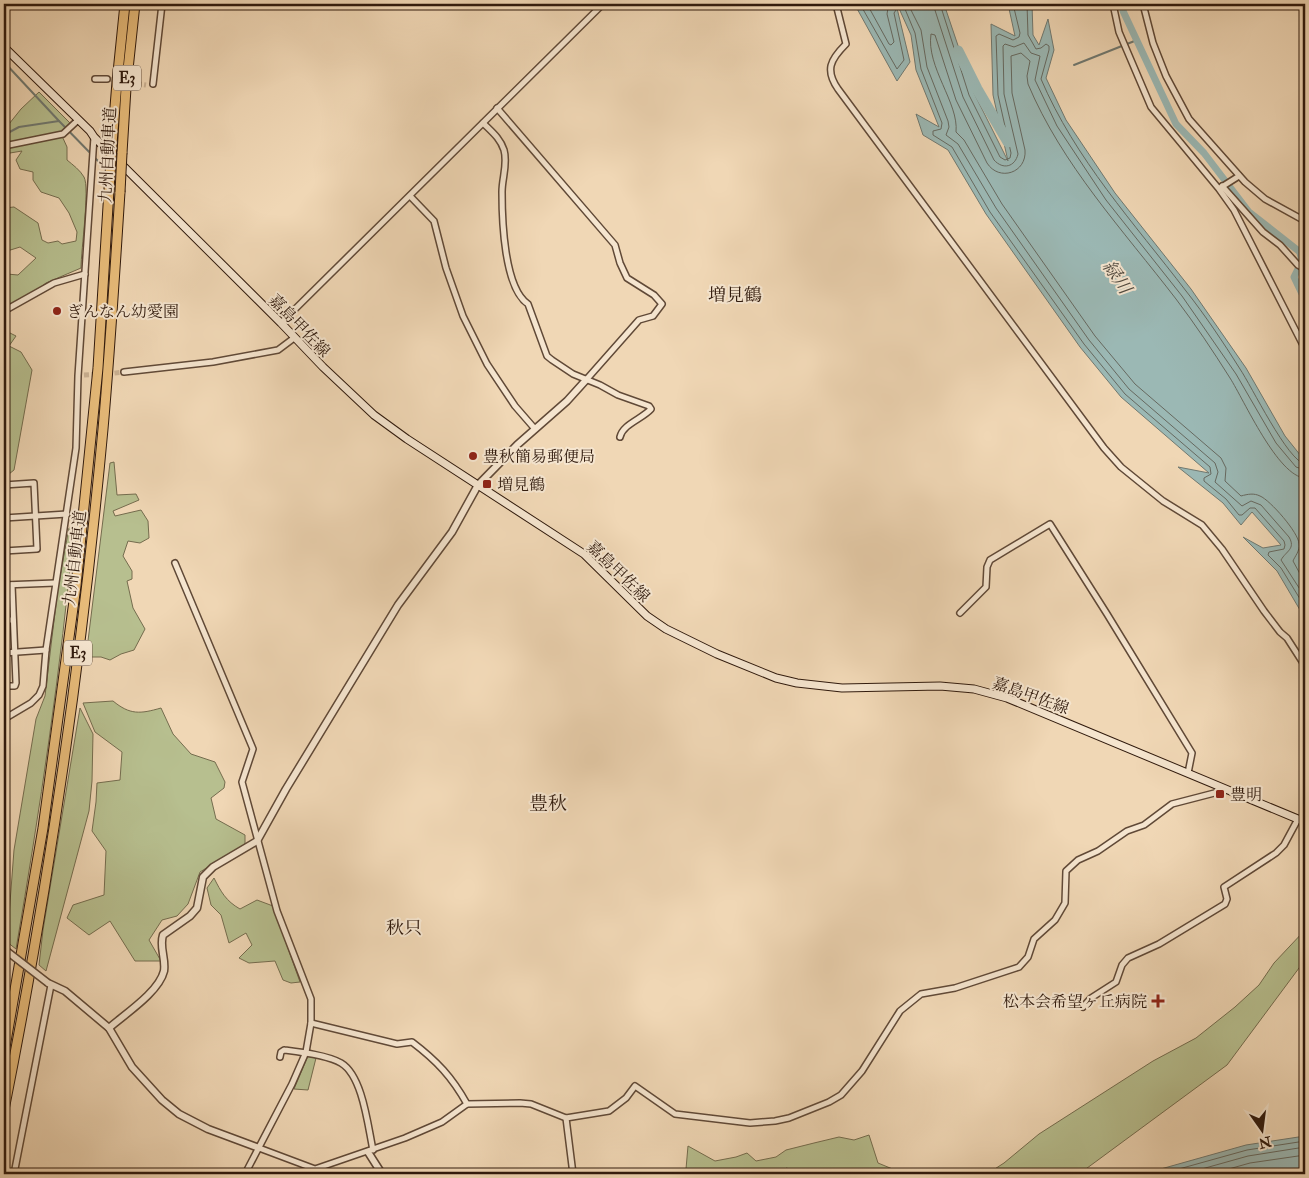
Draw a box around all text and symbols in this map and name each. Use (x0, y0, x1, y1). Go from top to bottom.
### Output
road number: E3 (113, 66, 141, 90)
street label: 九州自動車道 (95, 107, 120, 204)
water label: 緑川 (1097, 256, 1137, 300)
district label: 増見鶴 (708, 284, 762, 307)
street label: 嘉島甲佐線 (264, 290, 334, 361)
place label: ぎんなん幼愛園 (67, 302, 179, 322)
marker: ぎんなん幼愛園 (51, 305, 63, 317)
place label: 豊秋簡易郵便局 (483, 447, 595, 467)
marker: 豊秋簡易郵便局 (467, 450, 479, 462)
place label: 増見鶴 (497, 475, 545, 495)
marker: 増見鶴 (481, 478, 493, 490)
street label: 九州自動車道 (59, 509, 91, 607)
street label: 嘉島甲佐線 (583, 537, 654, 607)
road number: E3 (64, 640, 92, 666)
street label: 嘉島甲佐線 (990, 673, 1072, 719)
place label: 豊明 (1230, 785, 1262, 805)
marker: 豊明 (1214, 788, 1226, 800)
district label: 豊秋 (529, 792, 567, 816)
district label: 秋只 (386, 917, 422, 940)
place label: 松本会希望ヶ丘病院 (1003, 992, 1147, 1012)
marker: 松本会希望ヶ丘病院 (1151, 994, 1165, 1008)
north arrow (1236, 1106, 1286, 1156)
text: N (1256, 1132, 1274, 1152)

